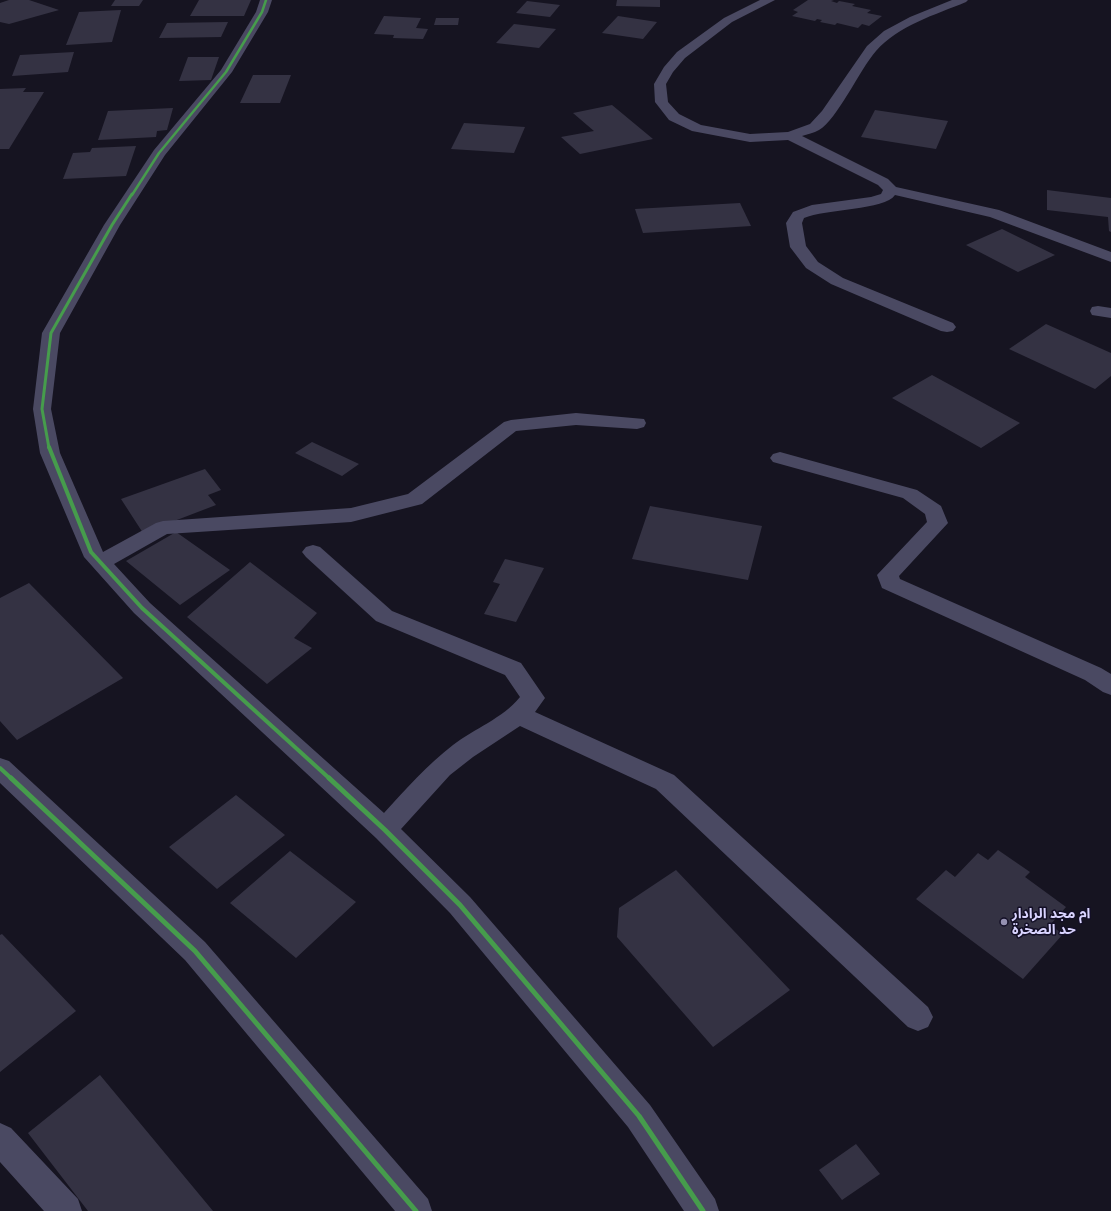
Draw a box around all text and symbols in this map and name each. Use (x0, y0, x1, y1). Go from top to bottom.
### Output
place label: ام مجد الرادار حد الصخرة (1012, 906, 1090, 938)
marker: ام مجد الرادار حد الصخرة (999, 917, 1009, 927)

